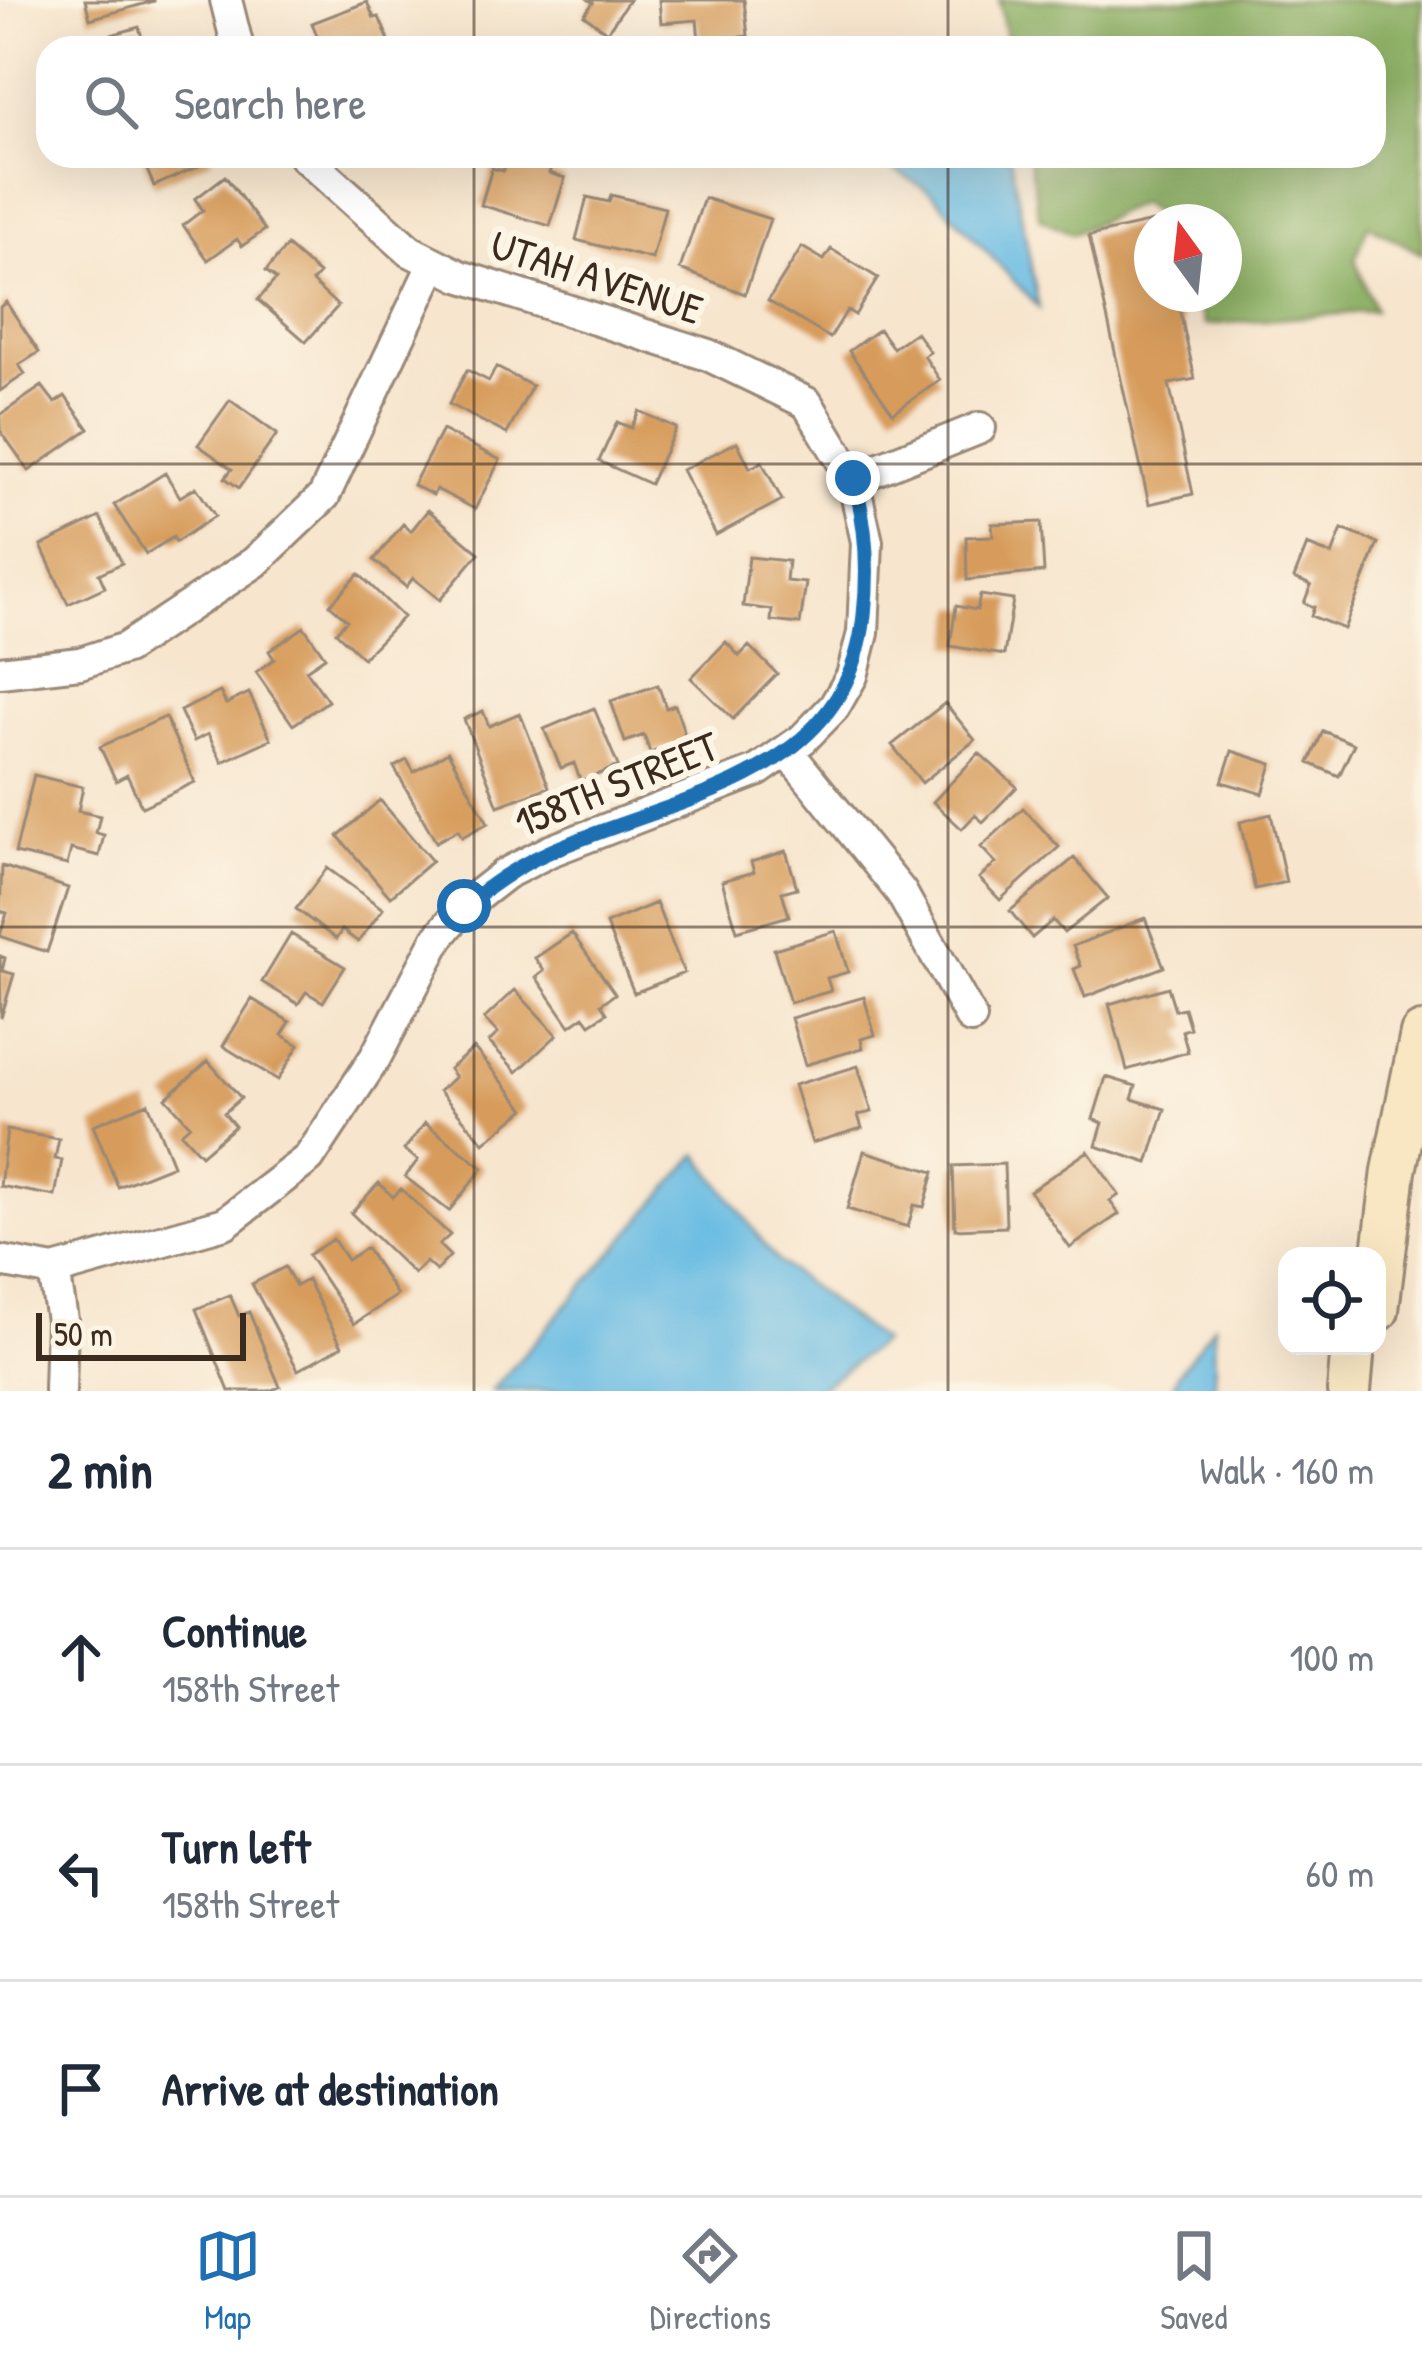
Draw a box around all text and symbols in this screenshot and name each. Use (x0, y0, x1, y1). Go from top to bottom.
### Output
search box (36, 36, 1386, 168)
icon: search (78, 69, 144, 135)
text: Search here (174, 72, 366, 133)
north arrow (1134, 204, 1242, 312)
street label: UTAH AVENUE (484, 215, 710, 337)
route end (826, 451, 880, 505)
street label: 158TH STREET (506, 716, 728, 850)
route start (437, 879, 491, 933)
map controls (1278, 1247, 1386, 1355)
button: locate (1278, 1247, 1386, 1355)
scale bar (36, 1307, 246, 1360)
text: 50 m (54, 1312, 113, 1356)
text: 2 min (48, 1435, 153, 1504)
text: Walk · 160 m (1200, 1443, 1374, 1496)
text: Continue (162, 1600, 307, 1661)
icon: ahead (48, 1624, 114, 1690)
text: 100 m (1289, 1630, 1374, 1683)
text: 158th Street (162, 1661, 339, 1714)
text: Turn left (162, 1816, 311, 1877)
icon: left (48, 1840, 114, 1906)
text: 60 m (1305, 1846, 1374, 1899)
text: 158th Street (162, 1877, 339, 1930)
icon: arrive (48, 2056, 114, 2122)
text: Arrive at destination (162, 2058, 499, 2119)
tab: Map (195, 2223, 261, 2339)
tab: Directions (650, 2223, 771, 2339)
tab: Saved (1160, 2223, 1227, 2339)

